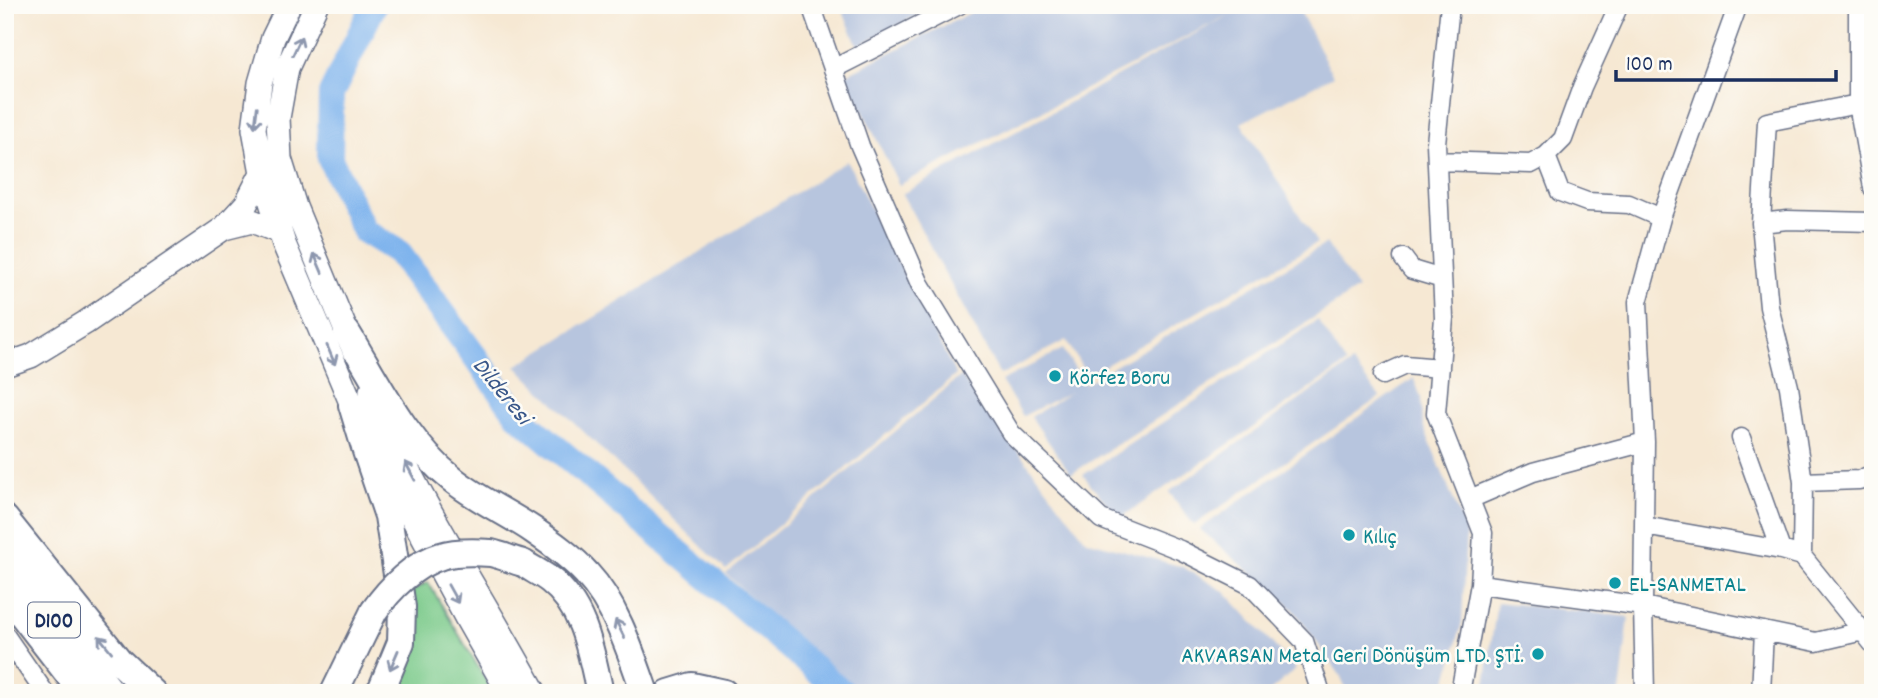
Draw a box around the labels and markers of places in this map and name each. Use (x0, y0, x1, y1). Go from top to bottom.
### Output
place label: Körfez Boru (1069, 363, 1170, 396)
marker: Körfez Boru (1047, 368, 1063, 384)
place label: Kılıç (1363, 522, 1397, 555)
marker: Kılıç (1341, 527, 1357, 543)
place label: EL-SANMETAL (1629, 570, 1746, 603)
marker: EL-SANMETAL (1607, 575, 1623, 591)
place label: AKVARSAN Metal Geri Dönüşüm LTD. ŞTİ. (1181, 641, 1524, 674)
marker: AKVARSAN Metal Geri Dönüşüm LTD. ŞTİ. (1530, 646, 1546, 662)

